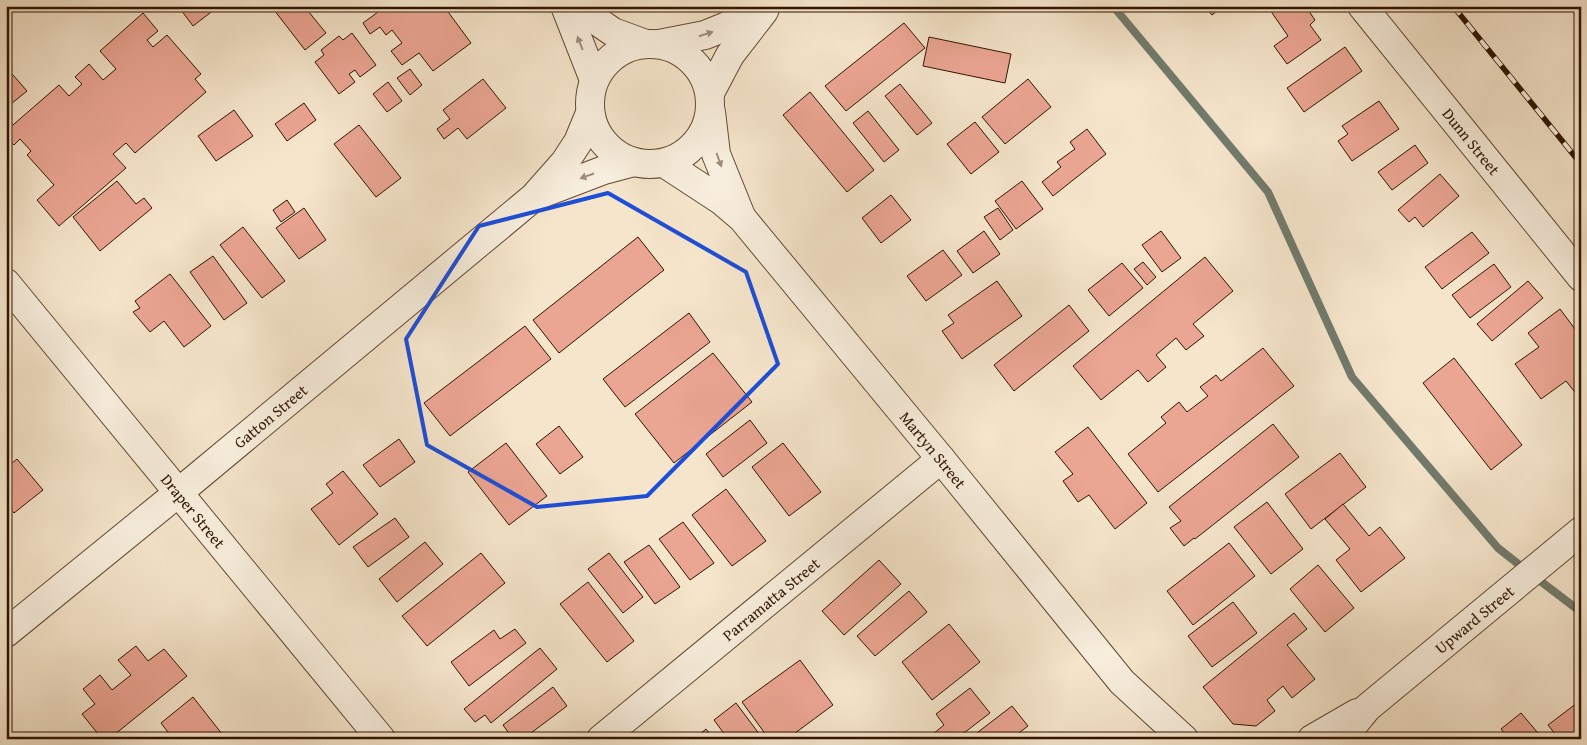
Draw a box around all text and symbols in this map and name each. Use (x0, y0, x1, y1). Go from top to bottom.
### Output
one-way arrow (699, 30, 714, 37)
one-way arrow (576, 35, 584, 50)
street label: Dunn Street (1437, 103, 1506, 180)
one-way arrow (716, 152, 723, 167)
one-way arrow (579, 172, 594, 180)
street label: Gatton Street (228, 378, 313, 454)
street label: Martyn Street (894, 406, 972, 494)
street label: Draper Street (155, 468, 232, 554)
street label: Parramatta Street (717, 551, 825, 647)
street label: Upward Street (1429, 579, 1519, 659)

